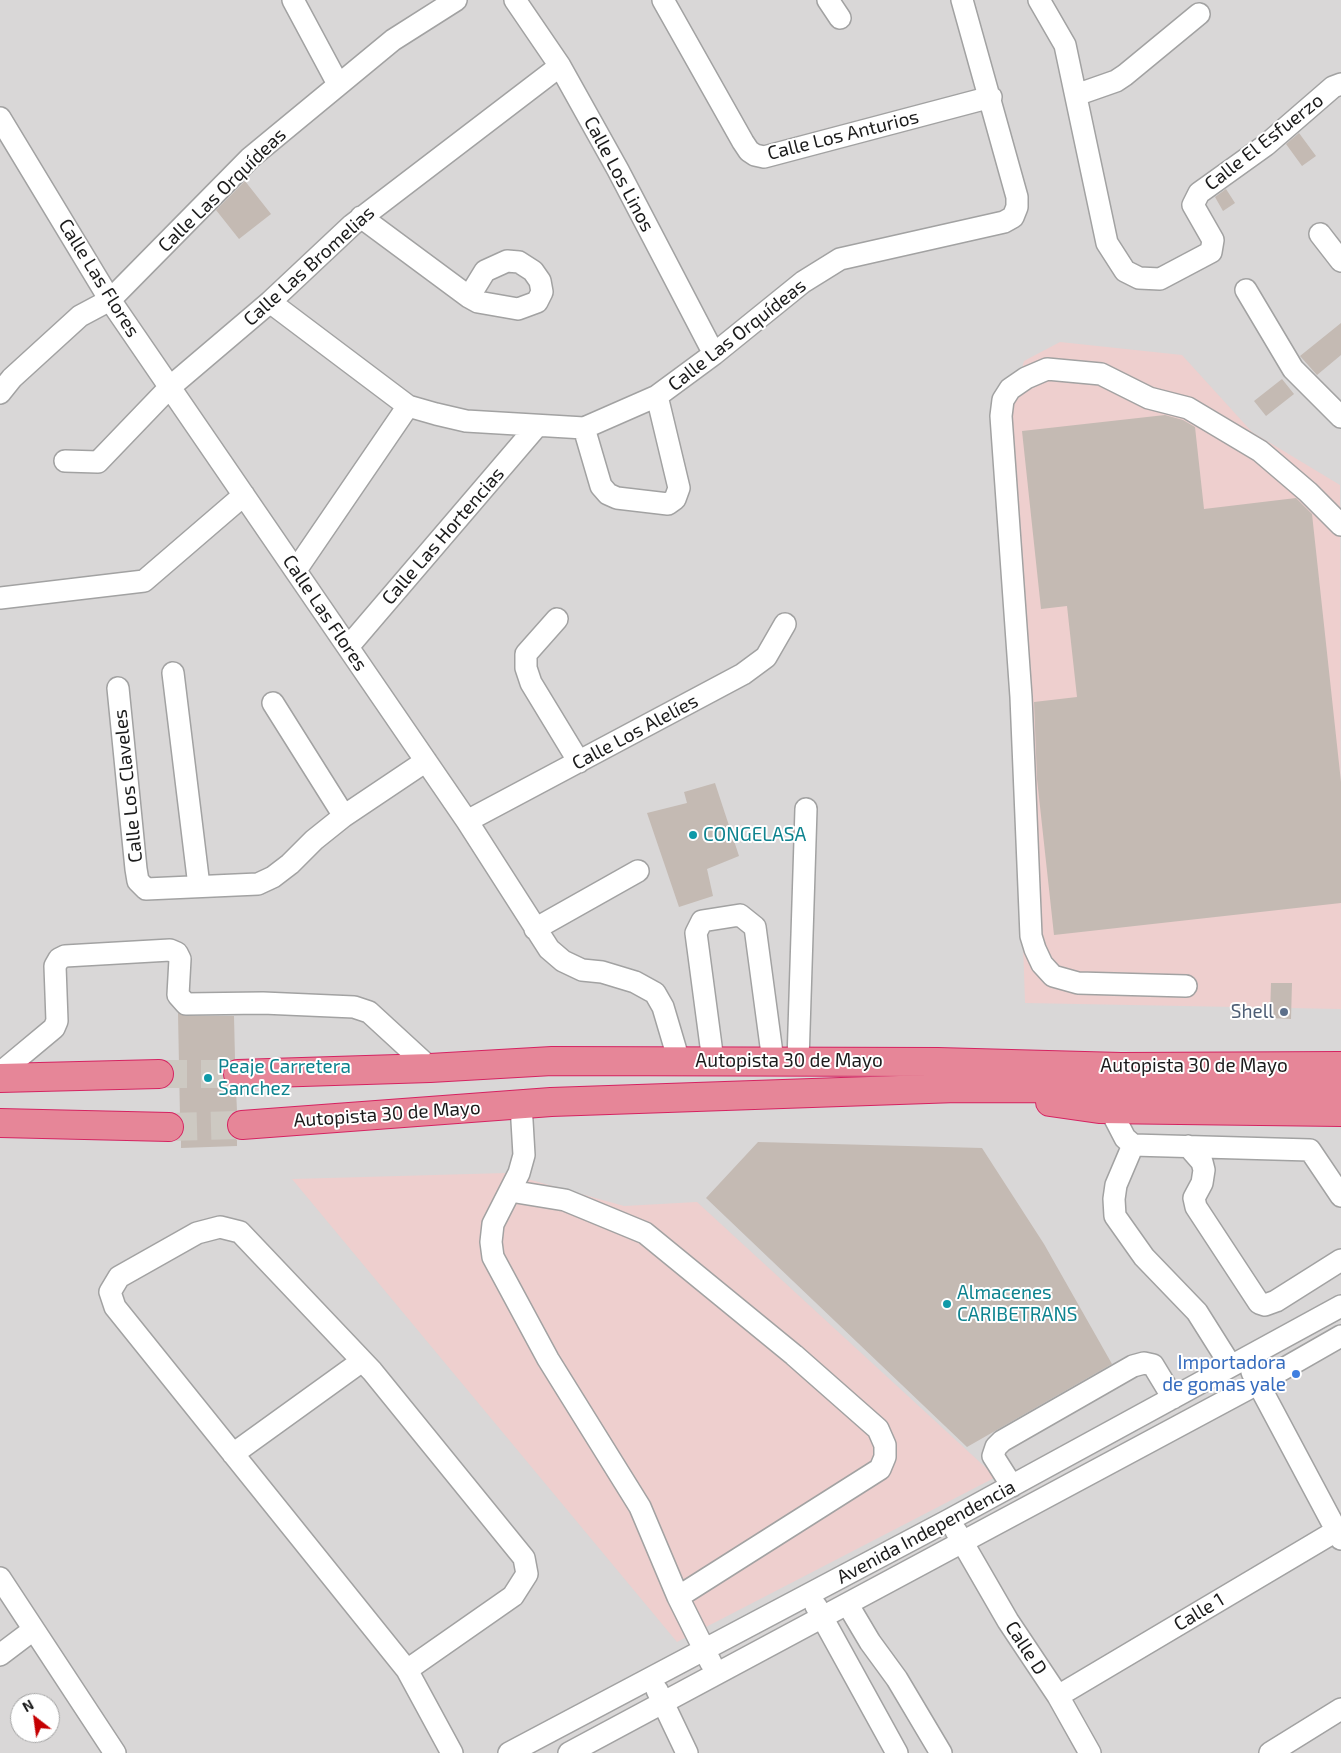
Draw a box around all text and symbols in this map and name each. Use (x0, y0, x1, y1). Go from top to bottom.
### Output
street label: Calle El Esfuerzo (1200, 89, 1328, 195)
street label: Calle Los Anturios (765, 105, 921, 165)
street label: Calle Los Linos (579, 112, 659, 236)
street label: Calle Las Orquídeas (153, 123, 291, 257)
street label: Calle Las Bromelias (239, 201, 379, 331)
street label: Calle Las Flores (54, 215, 144, 341)
street label: Calle Las Orquídeas (663, 274, 811, 396)
street label: Calle Las Hortencias (377, 463, 509, 609)
street label: Calle Las Flores (278, 551, 372, 675)
street label: Calle Los Alelíes (568, 689, 702, 775)
street label: Calle Los Claveles (109, 708, 147, 864)
place label: CONGELASA (703, 824, 806, 846)
marker: CONGELASA (687, 829, 699, 841)
place label: Shell (1231, 1001, 1274, 1023)
marker: Shell (1278, 1006, 1290, 1018)
street label: Autopista 30 de Mayo (695, 1050, 883, 1072)
street label: Autopista 30 de Mayo (1100, 1055, 1288, 1077)
place label: Peaje Carretera Sanchez (218, 1056, 351, 1100)
marker: Peaje Carretera Sanchez (202, 1072, 214, 1084)
street label: Autopista 30 de Mayo (293, 1096, 481, 1132)
place label: Almacenes CARIBETRANS (957, 1282, 1077, 1326)
marker: Almacenes CARIBETRANS (941, 1298, 953, 1310)
place label: Importadora de gomas yale (1162, 1352, 1286, 1396)
marker: Importadora de gomas yale (1290, 1368, 1302, 1380)
street label: Avenida Independencia (833, 1475, 1019, 1589)
street label: Calle 1 (1170, 1588, 1228, 1636)
street label: Calle D (1000, 1617, 1052, 1679)
north arrow (10, 1693, 60, 1743)
text: N (19, 1696, 36, 1715)

